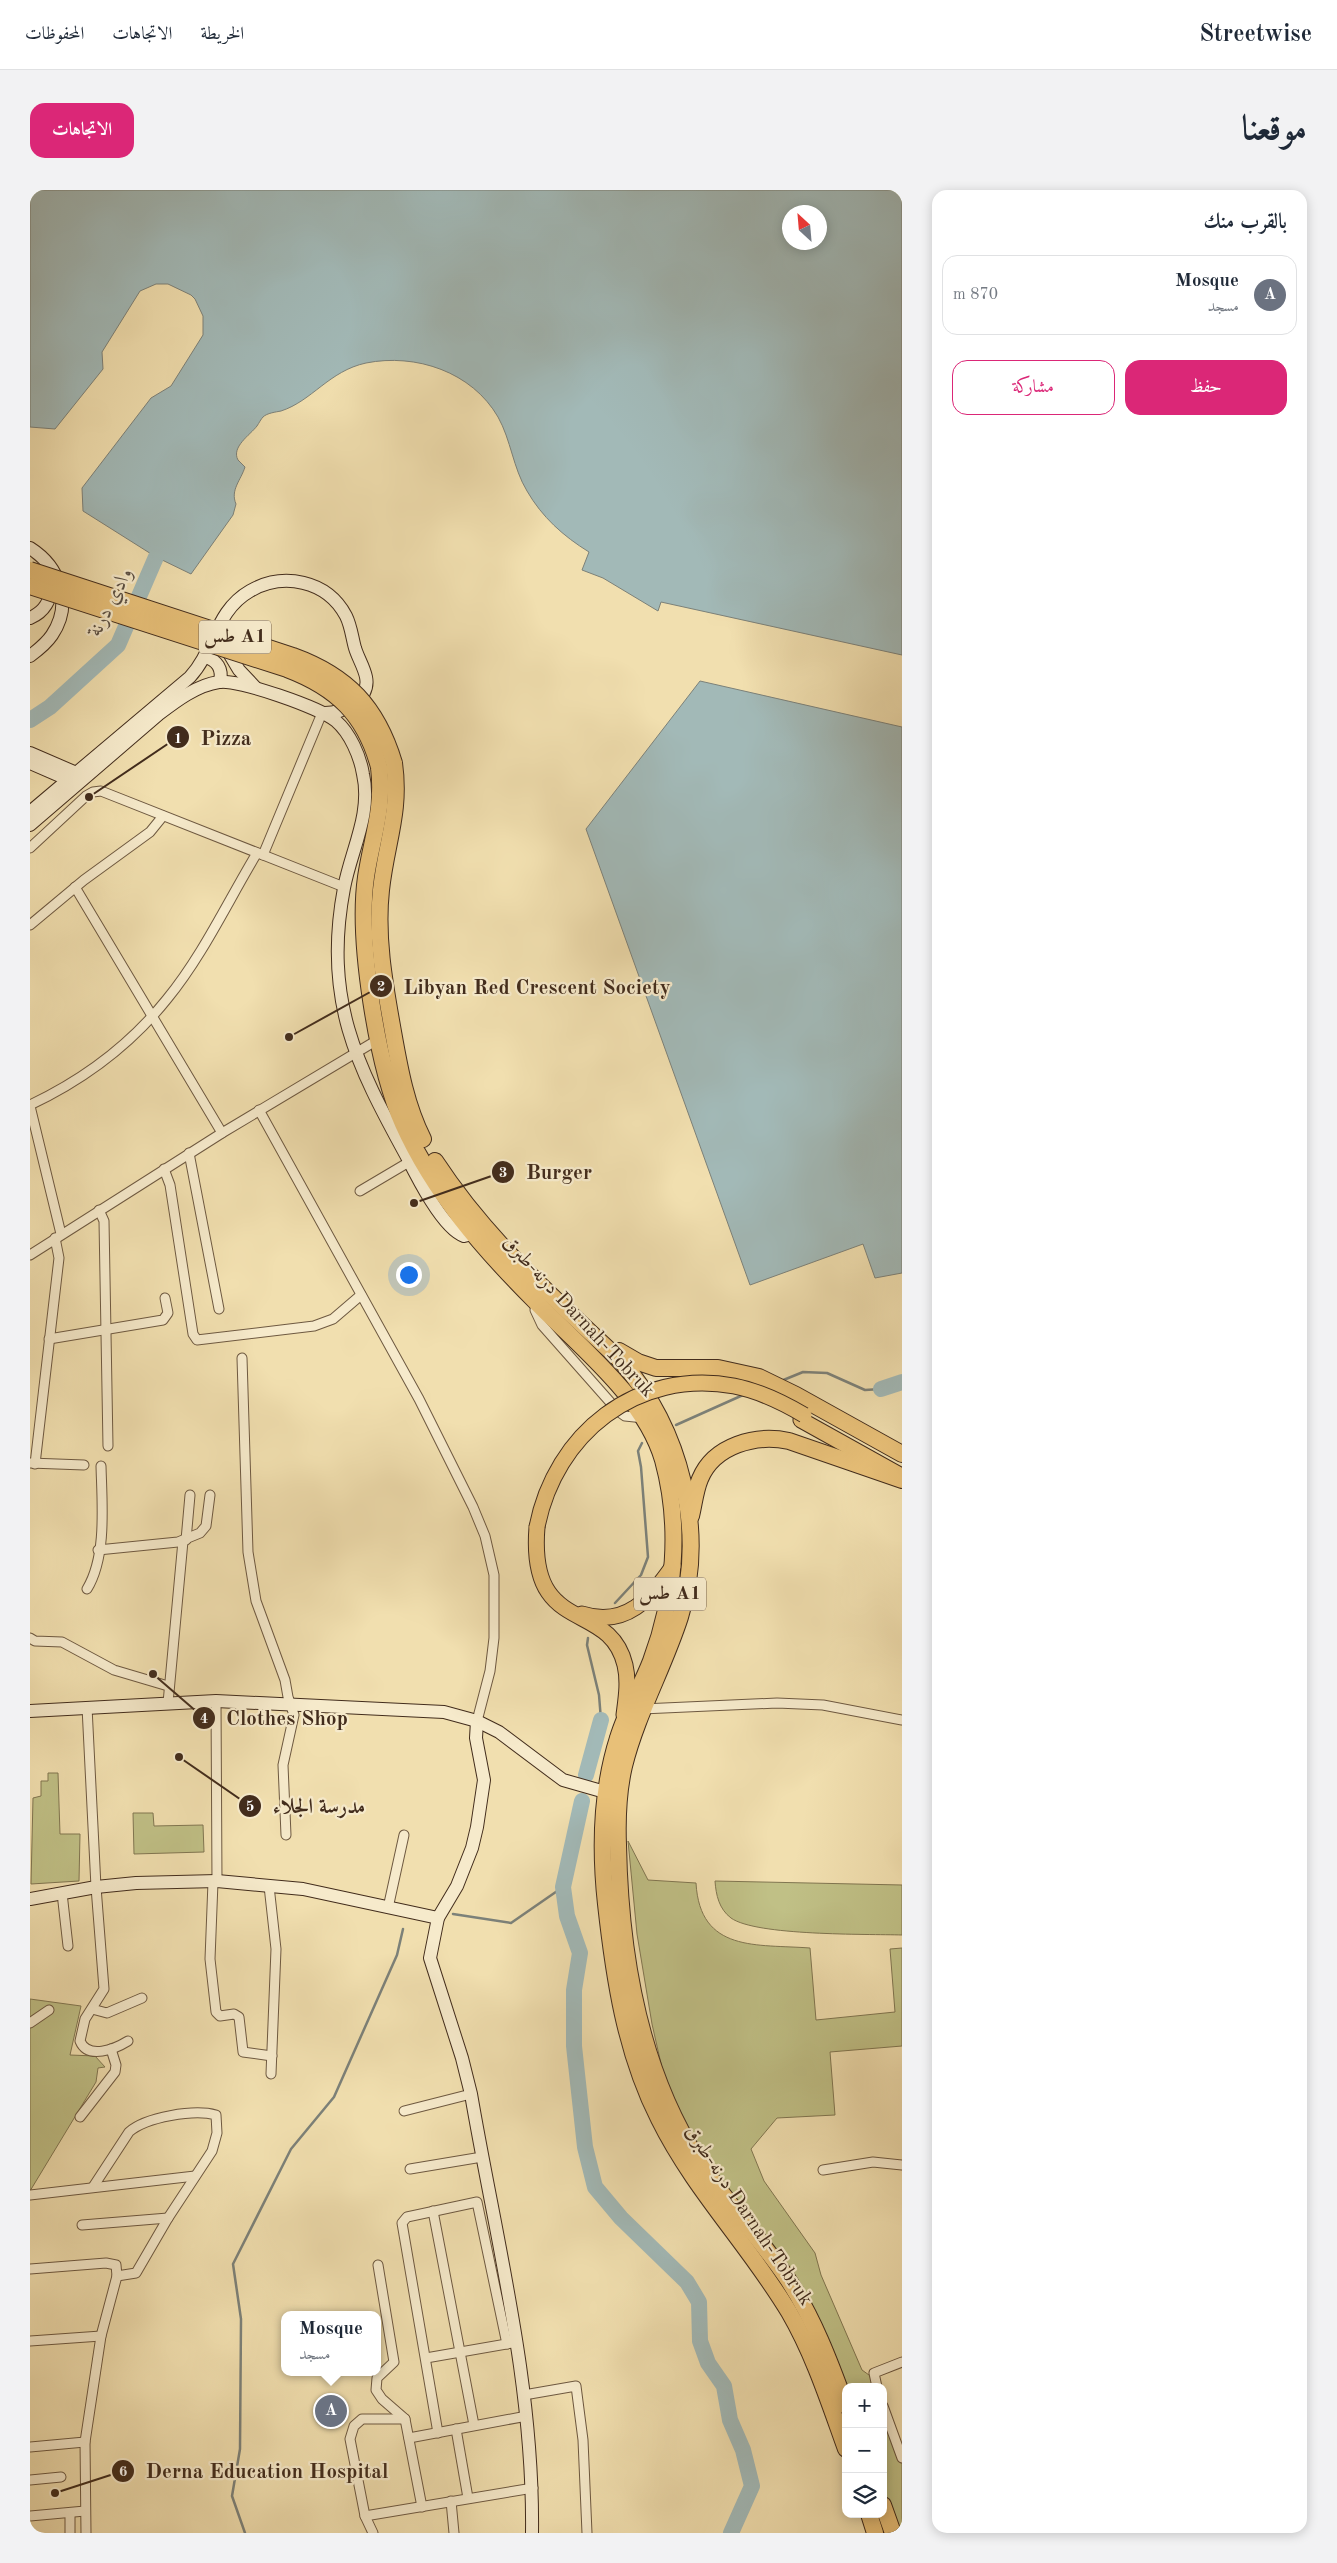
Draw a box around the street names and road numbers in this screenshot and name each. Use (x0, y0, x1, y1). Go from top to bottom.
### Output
road number: طس A1 (199, 621, 271, 654)
street label: درنه-طبرق Darnah-Tobruk (498, 1232, 658, 1402)
road number: طس A1 (634, 1578, 706, 1610)
street label: درنه-طبرق Darnah-Tobruk (679, 2122, 816, 2310)

